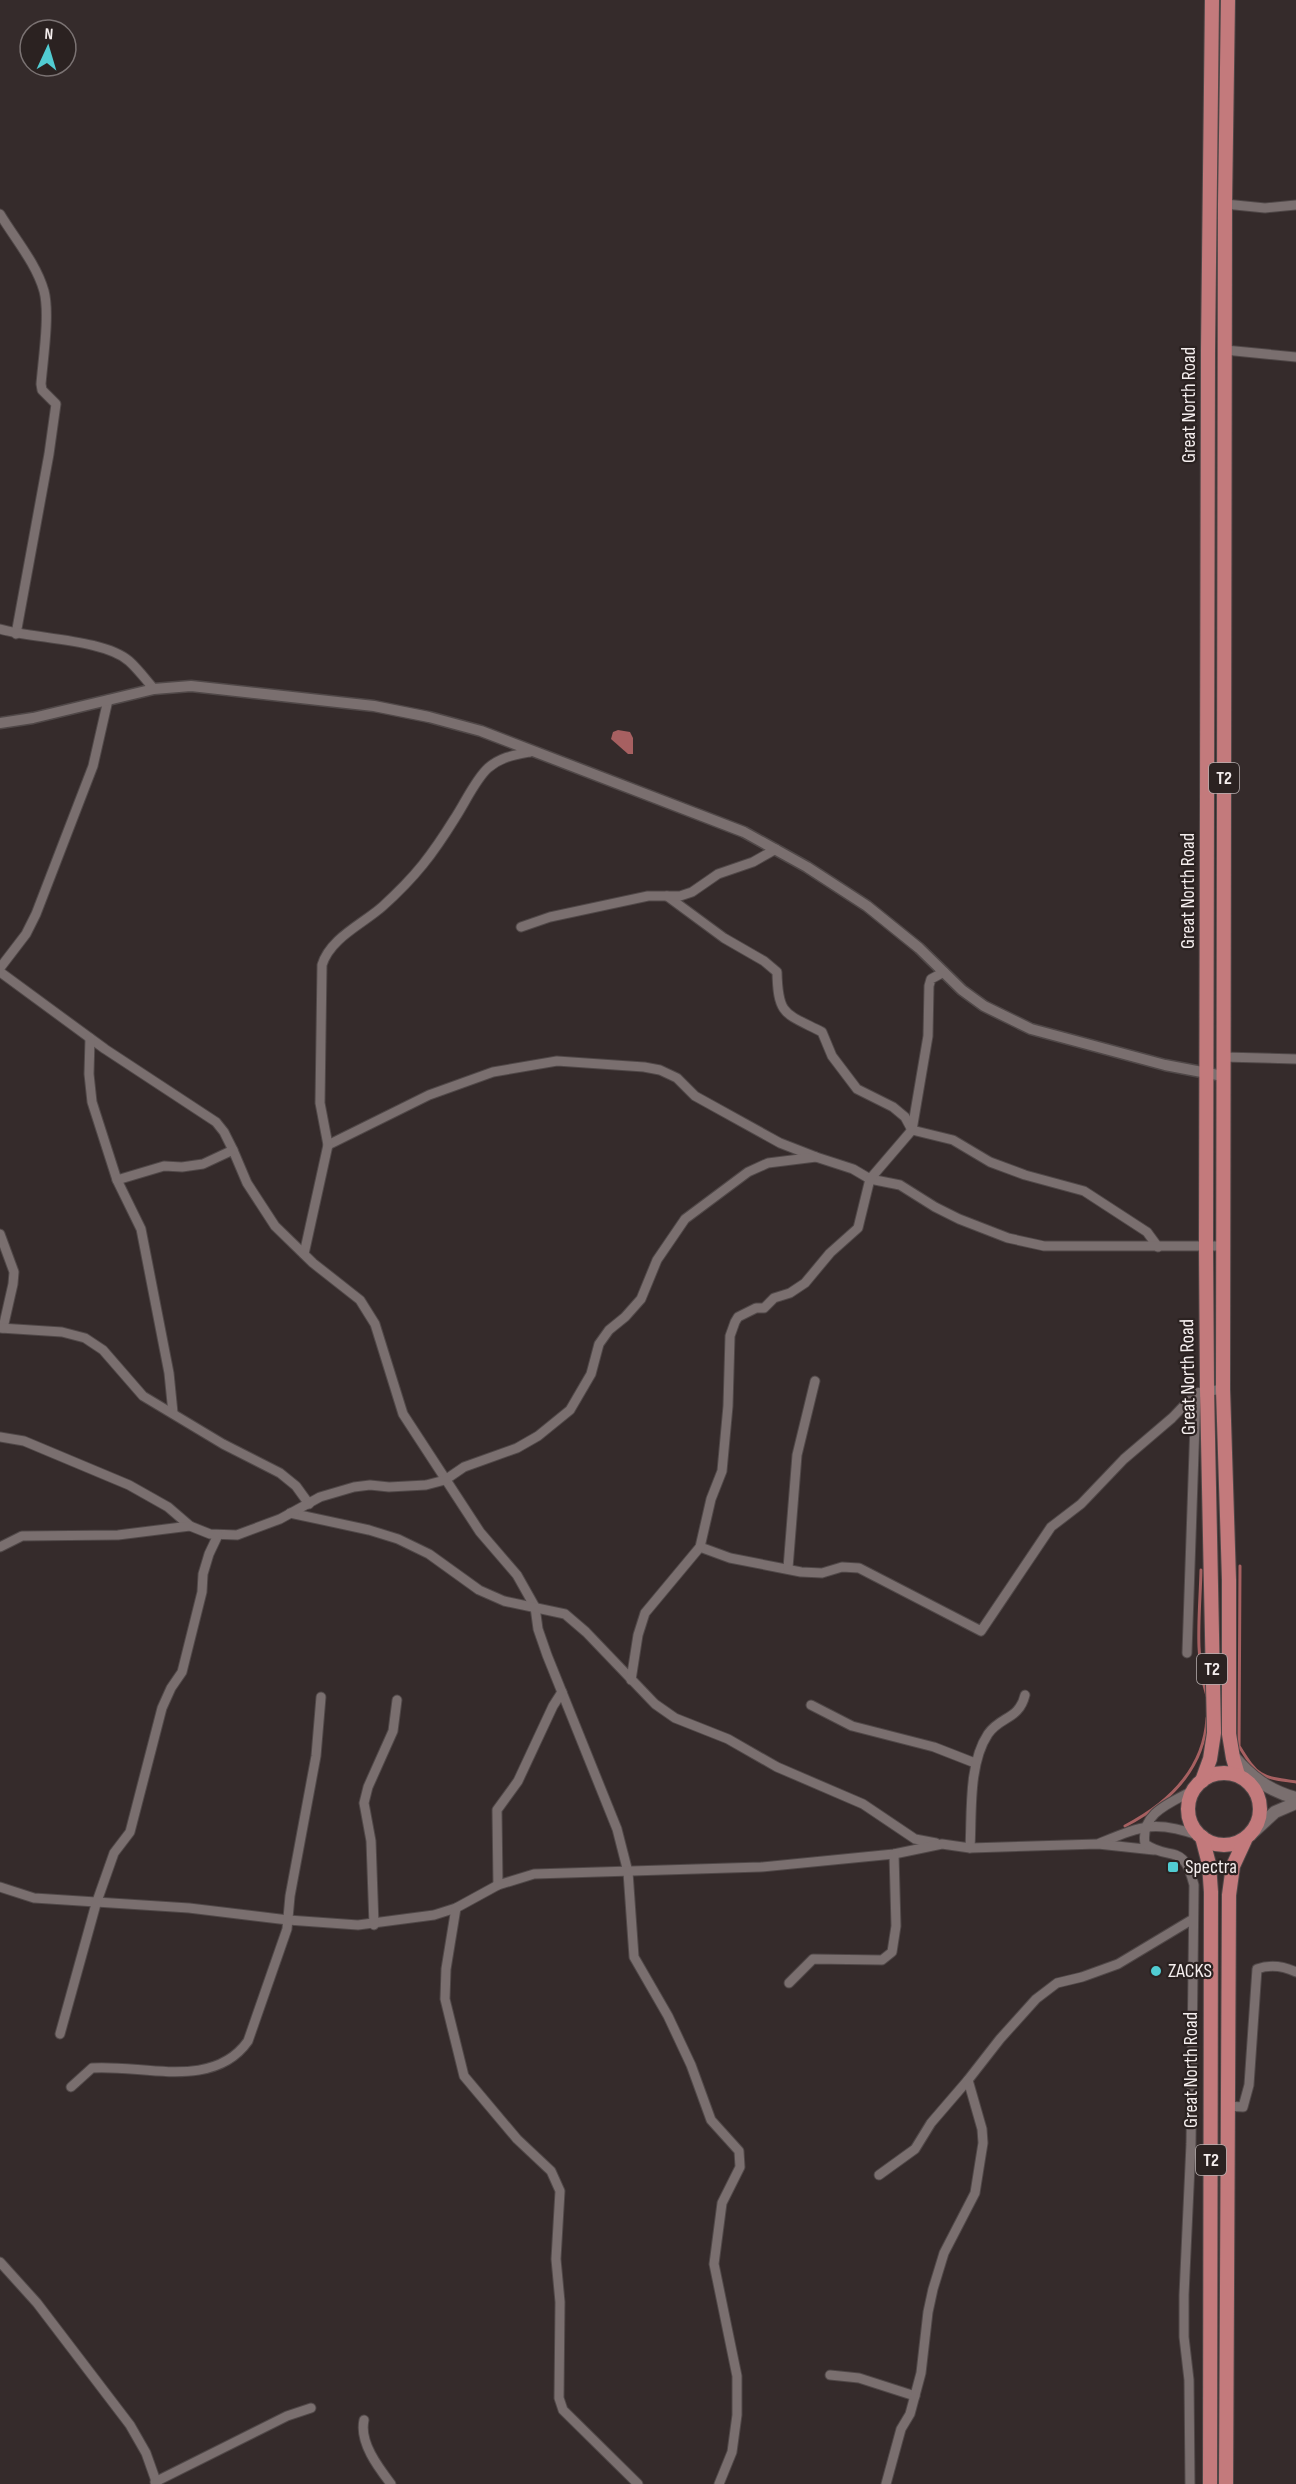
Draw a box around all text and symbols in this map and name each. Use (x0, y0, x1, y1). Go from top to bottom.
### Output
north arrow (18, 18, 78, 78)
text: N (44, 25, 54, 44)
street label: Great North Road (1177, 347, 1201, 463)
road number: T2 (1209, 763, 1239, 793)
street label: Great North Road (1176, 833, 1200, 949)
street label: Great North Road (1175, 1319, 1201, 1435)
road number: T2 (1197, 1654, 1227, 1684)
place label: Spectra (1185, 1855, 1237, 1879)
marker: Spectra (1166, 1860, 1180, 1874)
place label: ZACKS (1168, 1959, 1212, 1983)
marker: ZACKS (1149, 1964, 1163, 1978)
street label: Great North Road (1179, 2012, 1203, 2128)
road number: T2 (1196, 2145, 1226, 2175)

